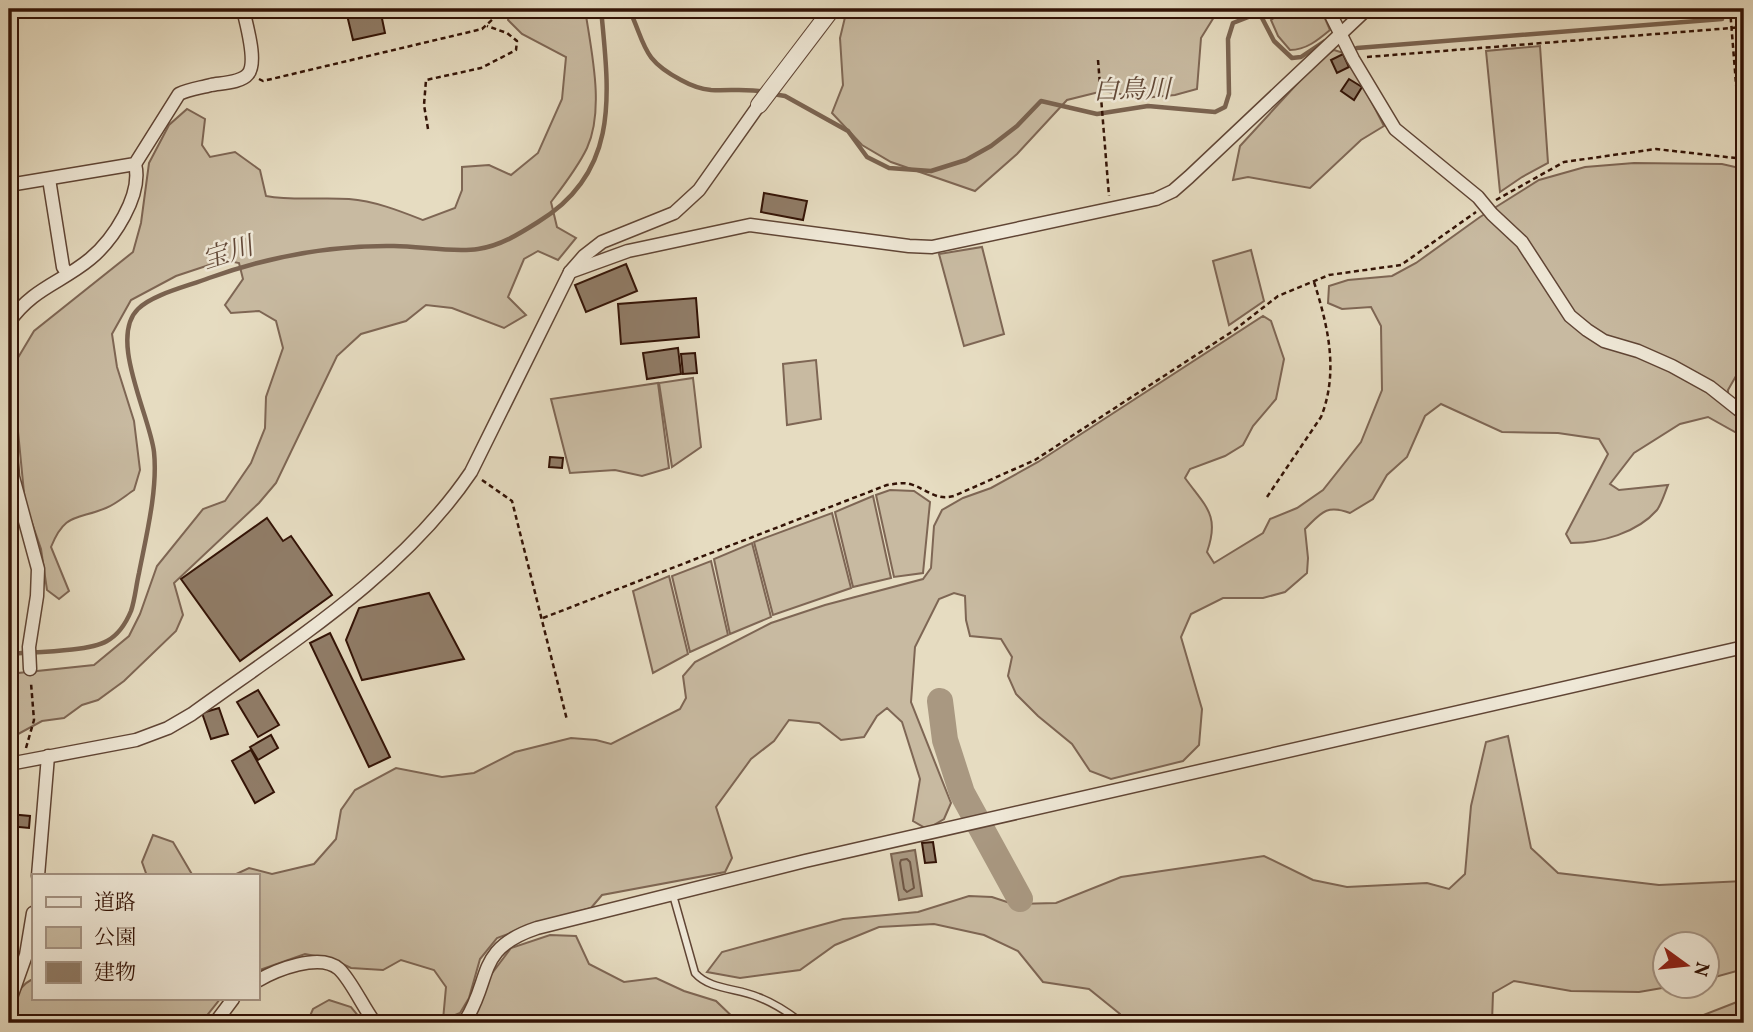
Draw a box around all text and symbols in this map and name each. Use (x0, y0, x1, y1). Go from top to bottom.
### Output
water label: 白鳥川 (1093, 72, 1174, 110)
water label: 宝川 (198, 228, 261, 279)
legend (32, 874, 259, 1000)
text: 道路 (94, 889, 136, 918)
text: 公園 (94, 924, 136, 953)
north arrow (1652, 930, 1722, 1000)
text: 建物 (94, 959, 136, 988)
text: N (1686, 959, 1715, 979)

